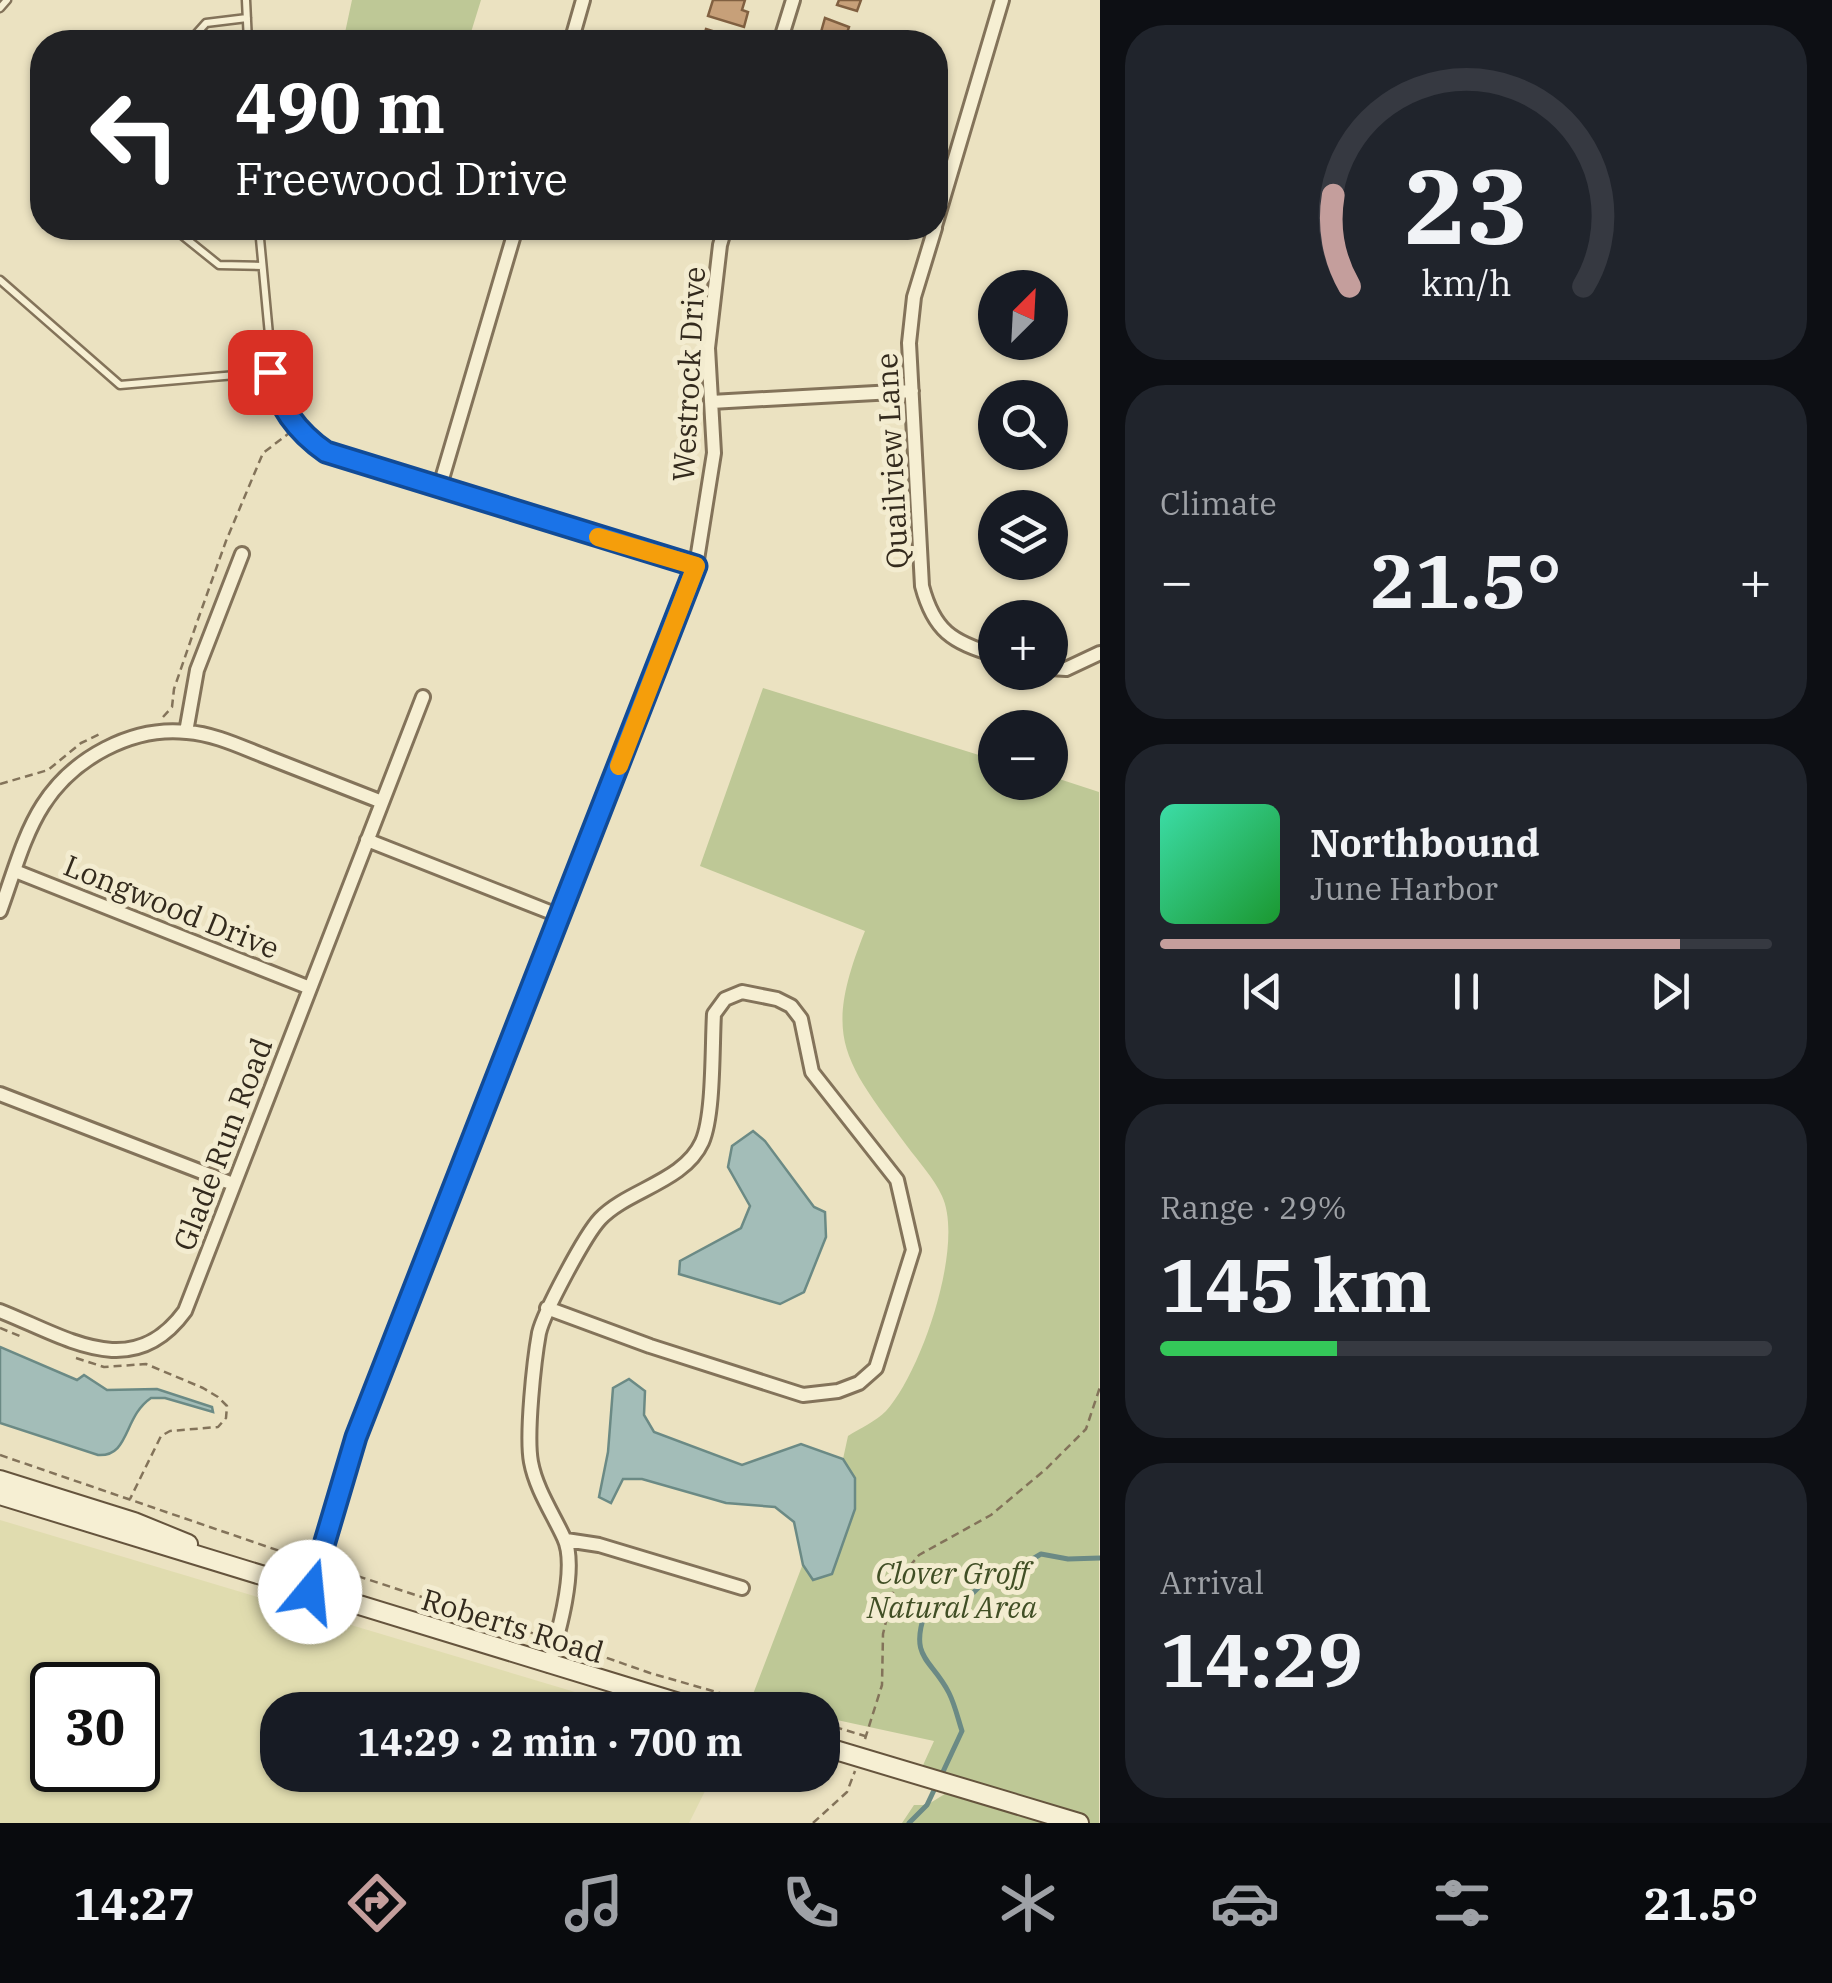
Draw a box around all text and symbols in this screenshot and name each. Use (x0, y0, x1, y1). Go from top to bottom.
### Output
text: 490 m (235, 61, 445, 152)
icon: left (70, 70, 200, 200)
text: 23 (1404, 137, 1528, 273)
text: Freewood Drive (235, 149, 568, 207)
text: km/h (1421, 259, 1511, 306)
street label: Westrock Drive (663, 266, 713, 482)
north arrow (978, 270, 1068, 360)
map controls (978, 270, 1068, 800)
pin (228, 330, 313, 415)
icon: arrive (243, 345, 298, 400)
street label: Quailview Lane (866, 352, 916, 570)
button: search (978, 380, 1068, 470)
text: Climate (1160, 482, 1277, 524)
button: layers (978, 490, 1068, 580)
text: 21.5° (1370, 531, 1562, 629)
text: − (1160, 545, 1193, 616)
text: + (1739, 545, 1772, 616)
button: + (978, 600, 1068, 690)
button: − (978, 710, 1068, 800)
text: Northbound (1310, 818, 1540, 867)
street label: Longwood Drive (59, 845, 285, 967)
text: June Harbor (1310, 867, 1498, 909)
icon: previous (1235, 964, 1290, 1019)
icon: pause (1439, 964, 1494, 1019)
icon: next (1643, 964, 1698, 1019)
street label: Glade Run Road (164, 1032, 280, 1256)
text: Range · 29% (1160, 1186, 1347, 1228)
text: 145 km (1160, 1235, 1432, 1333)
position arrow (258, 1540, 362, 1644)
park label: Clover Groff Natural Area (866, 1553, 1038, 1626)
text: Arrival (1160, 1561, 1264, 1603)
street label: Roberts Road (417, 1579, 609, 1671)
text: 14:29 (1160, 1610, 1363, 1708)
speed limit sign: 30 (30, 1662, 160, 1792)
text: 14:29 · 2 min · 700 m (357, 1717, 743, 1766)
icon: directions (342, 1868, 412, 1938)
icon: music (559, 1868, 629, 1938)
icon: phone (776, 1868, 846, 1938)
icon: climate (993, 1868, 1063, 1938)
icon: car (1210, 1868, 1280, 1938)
icon: filters (1427, 1868, 1497, 1938)
text: 14:27 (73, 1874, 195, 1932)
text: 21.5° (1644, 1874, 1759, 1932)

